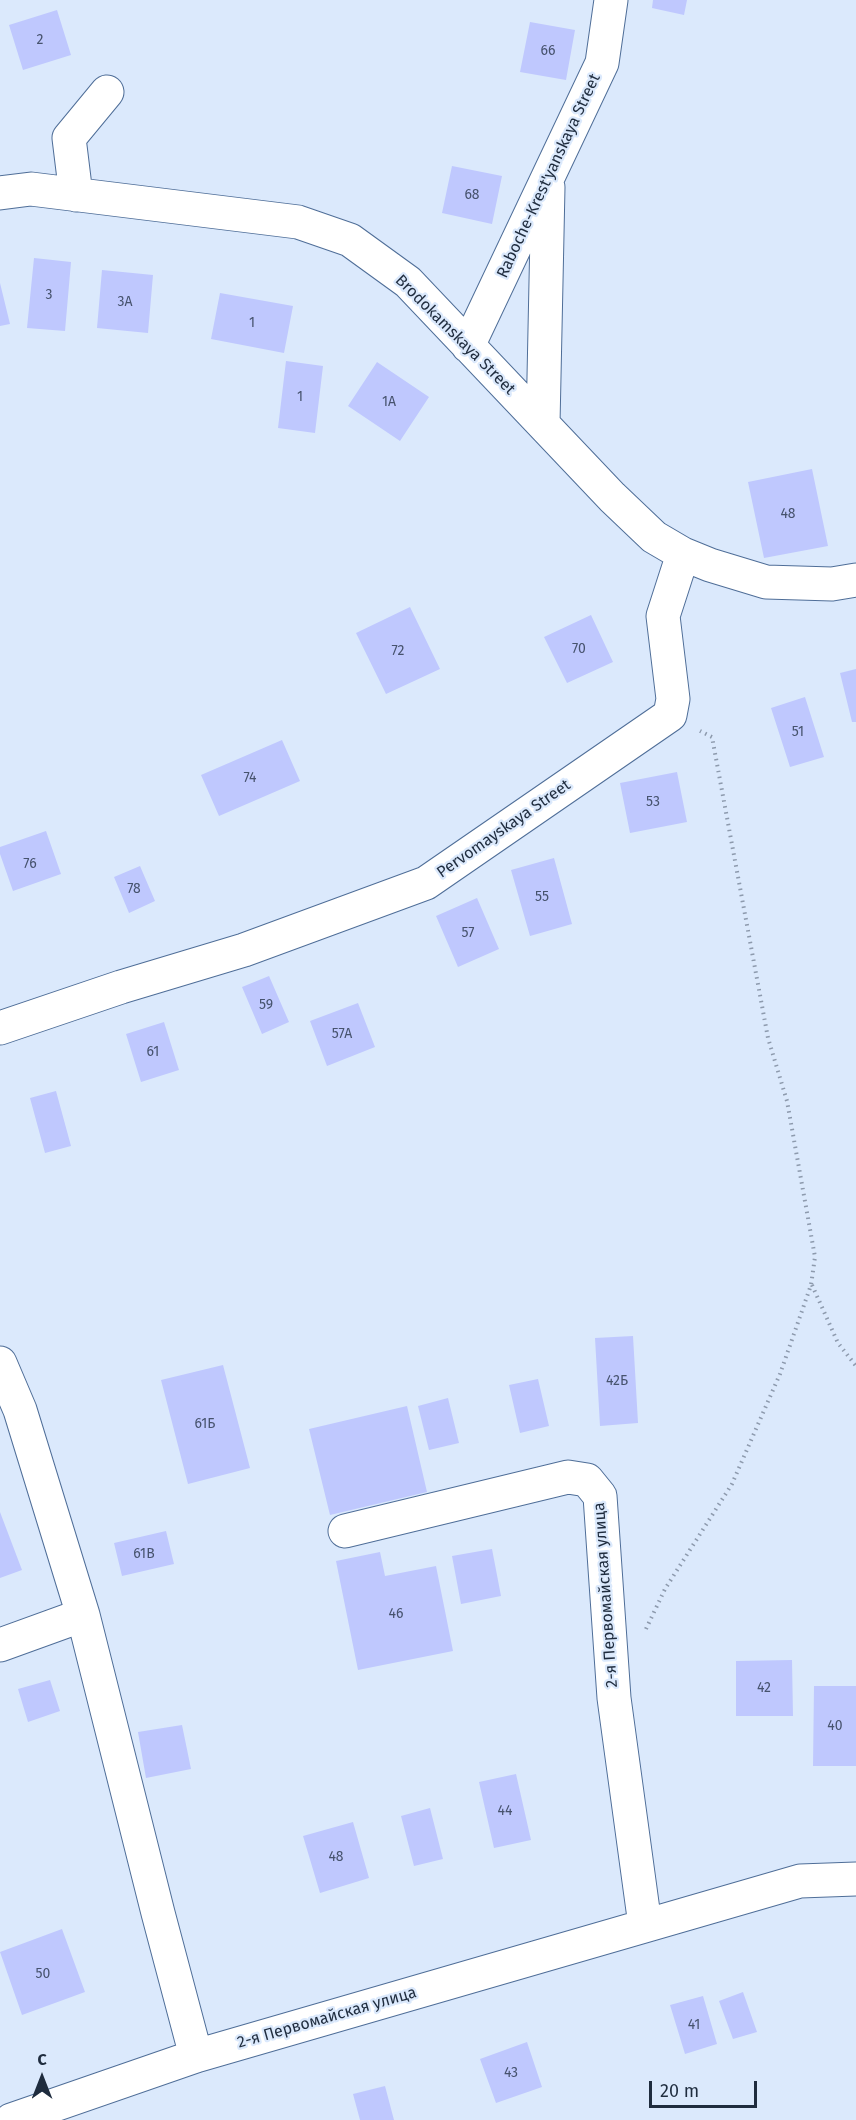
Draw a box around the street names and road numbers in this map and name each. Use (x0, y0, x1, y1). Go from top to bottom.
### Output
street label: Raboche-Krest'yanskaya Street (493, 71, 605, 281)
street label: Brodokamskaya Street (391, 271, 519, 399)
street label: Pervomayskaya Street (434, 776, 574, 882)
street label: 2-я Первомайская улица (590, 1502, 622, 1688)
street label: 2-я Первомайская улица (235, 1983, 419, 2053)

